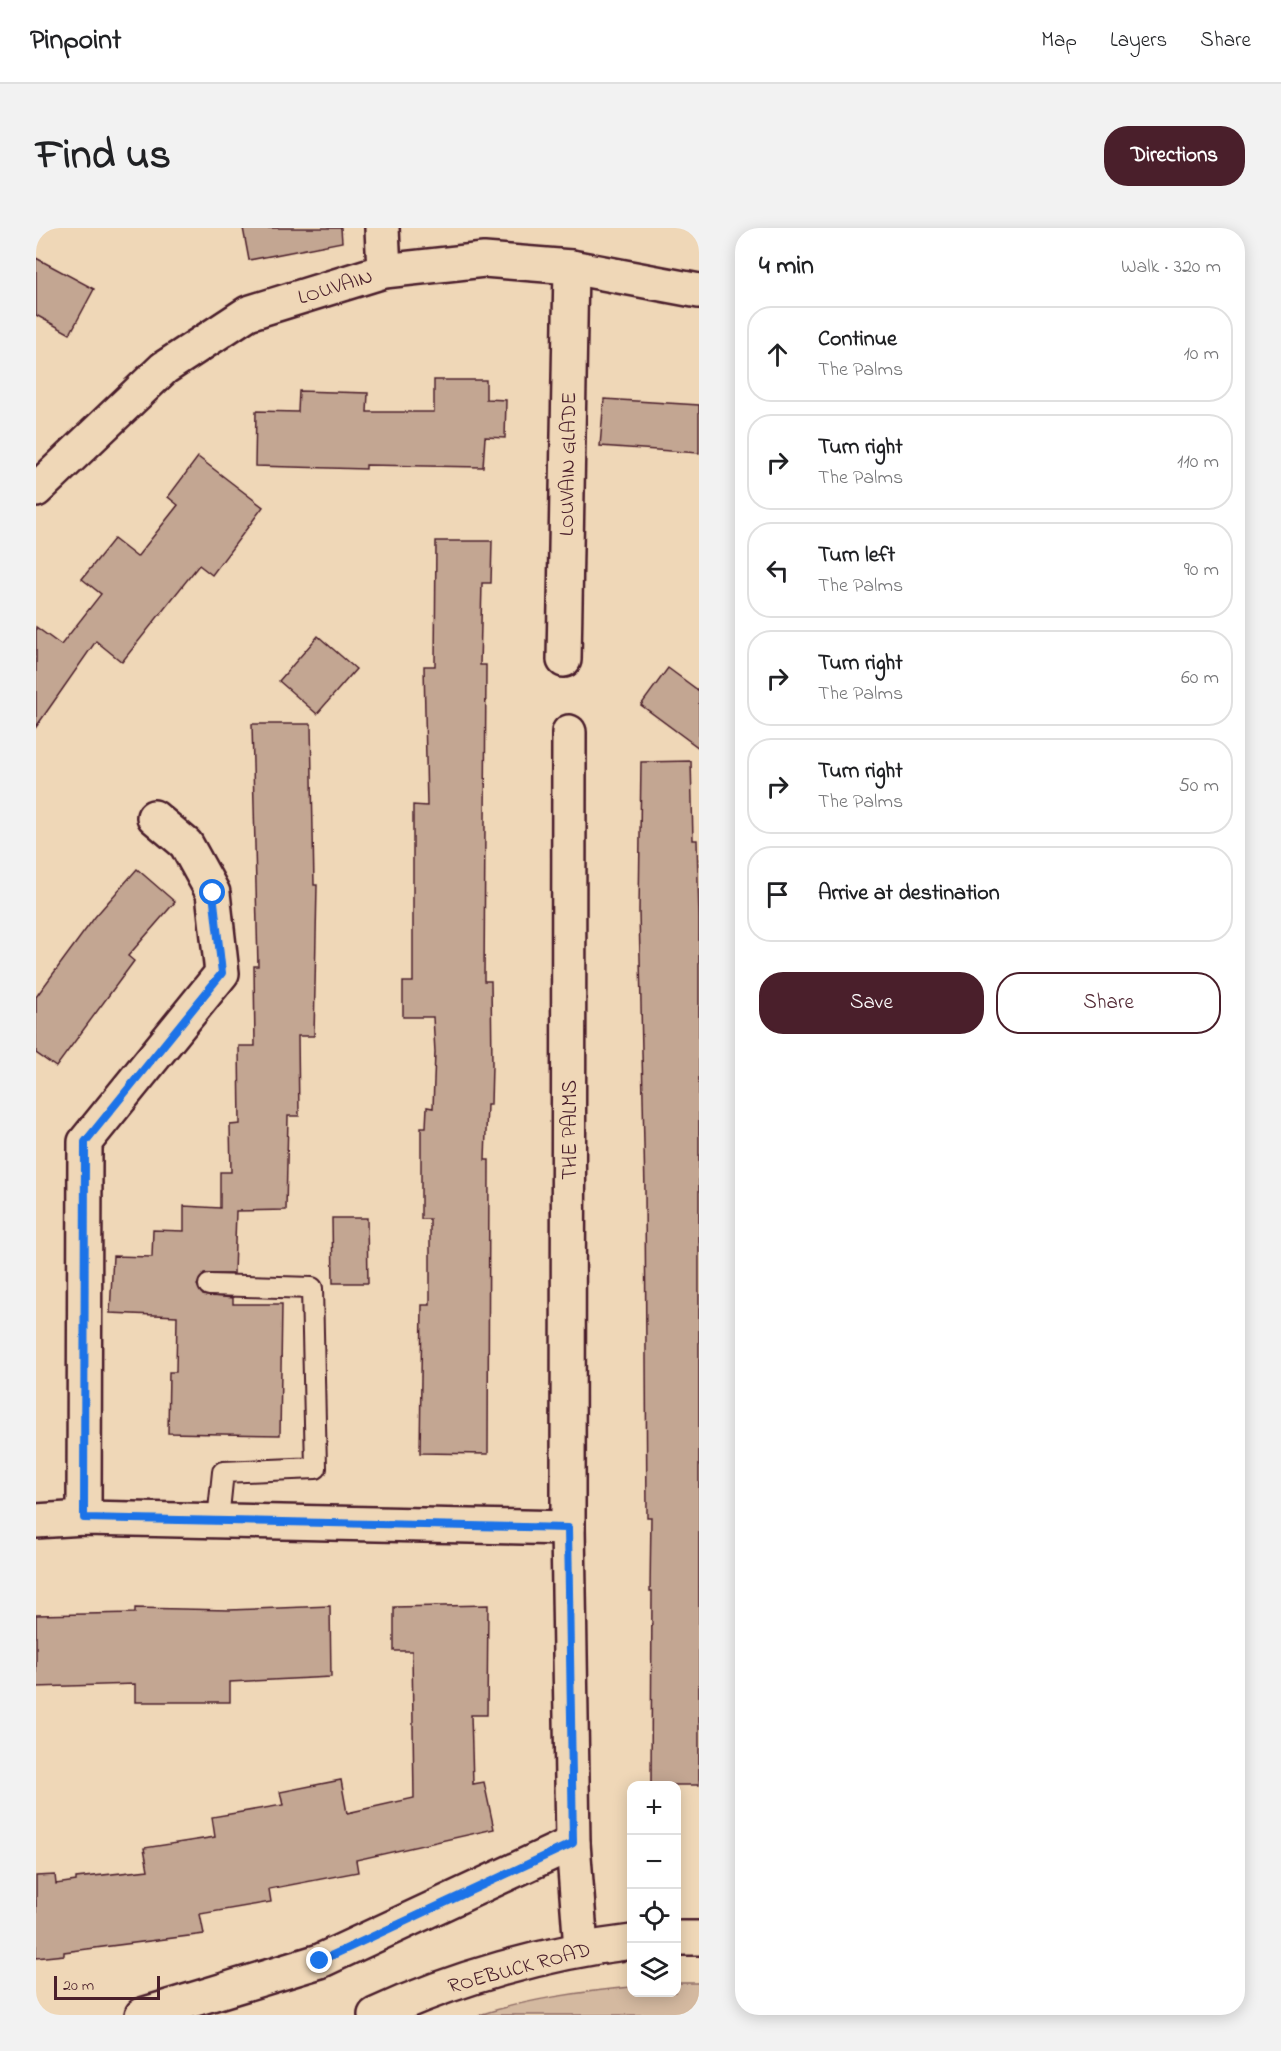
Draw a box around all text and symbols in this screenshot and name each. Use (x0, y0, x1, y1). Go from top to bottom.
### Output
text: Pinpoint (30, 21, 121, 62)
text: Map (1041, 26, 1077, 56)
text: Layers (1110, 26, 1167, 56)
text: Share (1200, 26, 1251, 56)
text: Find us (36, 126, 171, 187)
button: Directions (1104, 126, 1245, 186)
text: 4 min (759, 248, 814, 286)
text: Walk · 320 m (1121, 253, 1221, 282)
street label: LOUVAIN (294, 262, 377, 313)
text: Continue (818, 324, 897, 356)
icon: ahead (761, 338, 794, 371)
text: 10 m (1183, 340, 1219, 369)
text: The Palms (818, 356, 903, 385)
street label: LOUVAIN GLADE (553, 392, 585, 536)
text: Turn right (818, 432, 903, 464)
icon: right (761, 446, 794, 479)
text: 110 m (1177, 448, 1219, 477)
text: The Palms (818, 464, 903, 493)
text: Turn left (818, 540, 895, 572)
icon: left (761, 554, 794, 587)
text: 90 m (1184, 556, 1219, 585)
text: The Palms (818, 572, 903, 601)
text: Turn right (818, 648, 903, 680)
icon: right (761, 662, 794, 695)
text: 60 m (1181, 664, 1219, 693)
text: The Palms (818, 680, 903, 709)
text: Turn right (818, 756, 903, 788)
icon: right (761, 770, 794, 803)
text: 50 m (1178, 772, 1219, 801)
text: The Palms (818, 788, 903, 817)
icon: arrive (761, 878, 794, 911)
text: Arrive at destination (818, 878, 1000, 910)
route start (199, 879, 225, 905)
button: Save (759, 972, 984, 1034)
button: Share (996, 972, 1221, 1034)
street label: THE PALMS (556, 1080, 586, 1180)
map controls (627, 1781, 681, 1997)
button: + (627, 1781, 681, 1835)
button: − (627, 1835, 681, 1889)
button: locate (627, 1889, 681, 1943)
street label: ROEBUCK ROAD (445, 1935, 594, 2002)
button: layers (627, 1943, 681, 1997)
route end (306, 1947, 332, 1973)
scale bar (54, 1973, 160, 2000)
text: 20 m (63, 1974, 94, 1998)

